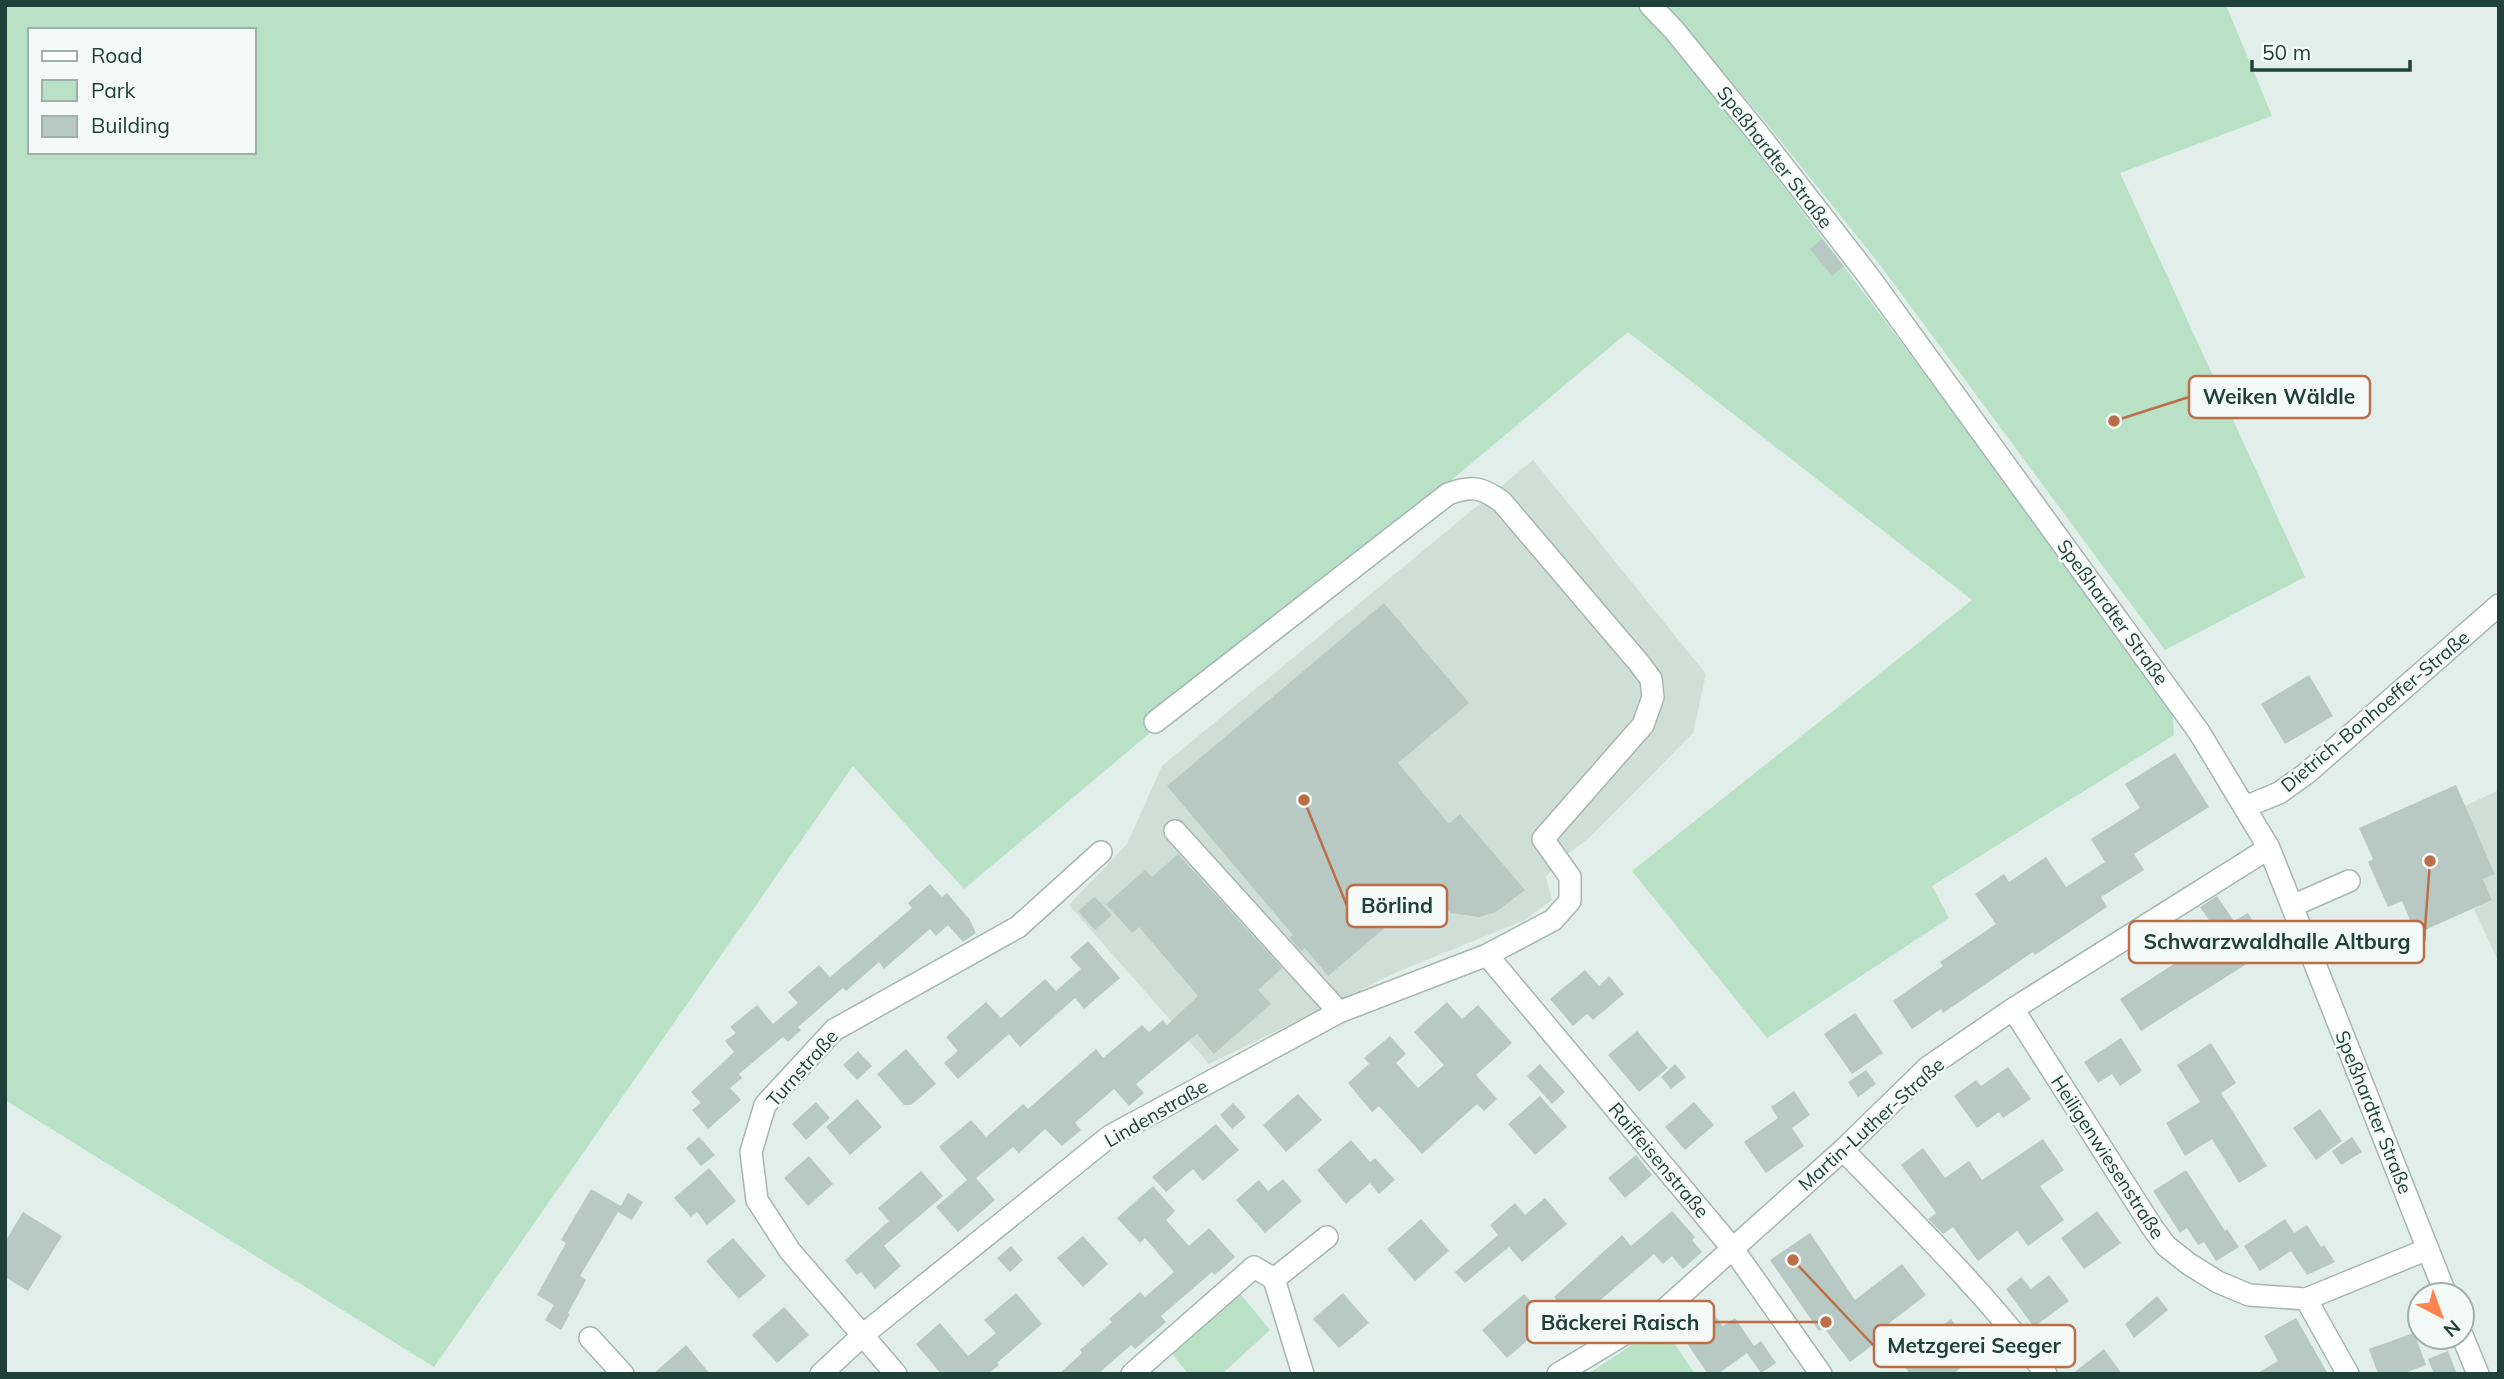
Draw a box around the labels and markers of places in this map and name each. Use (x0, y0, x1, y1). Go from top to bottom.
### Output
callout: Weiken Wäldle (2189, 376, 2370, 418)
callout: Börlind (1347, 885, 1447, 927)
callout: Schwarzwaldhalle Altburg (2129, 921, 2424, 963)
callout: Bäckerei Raisch (1527, 1301, 1714, 1343)
callout: Metzgerei Seeger (1874, 1325, 2075, 1367)

